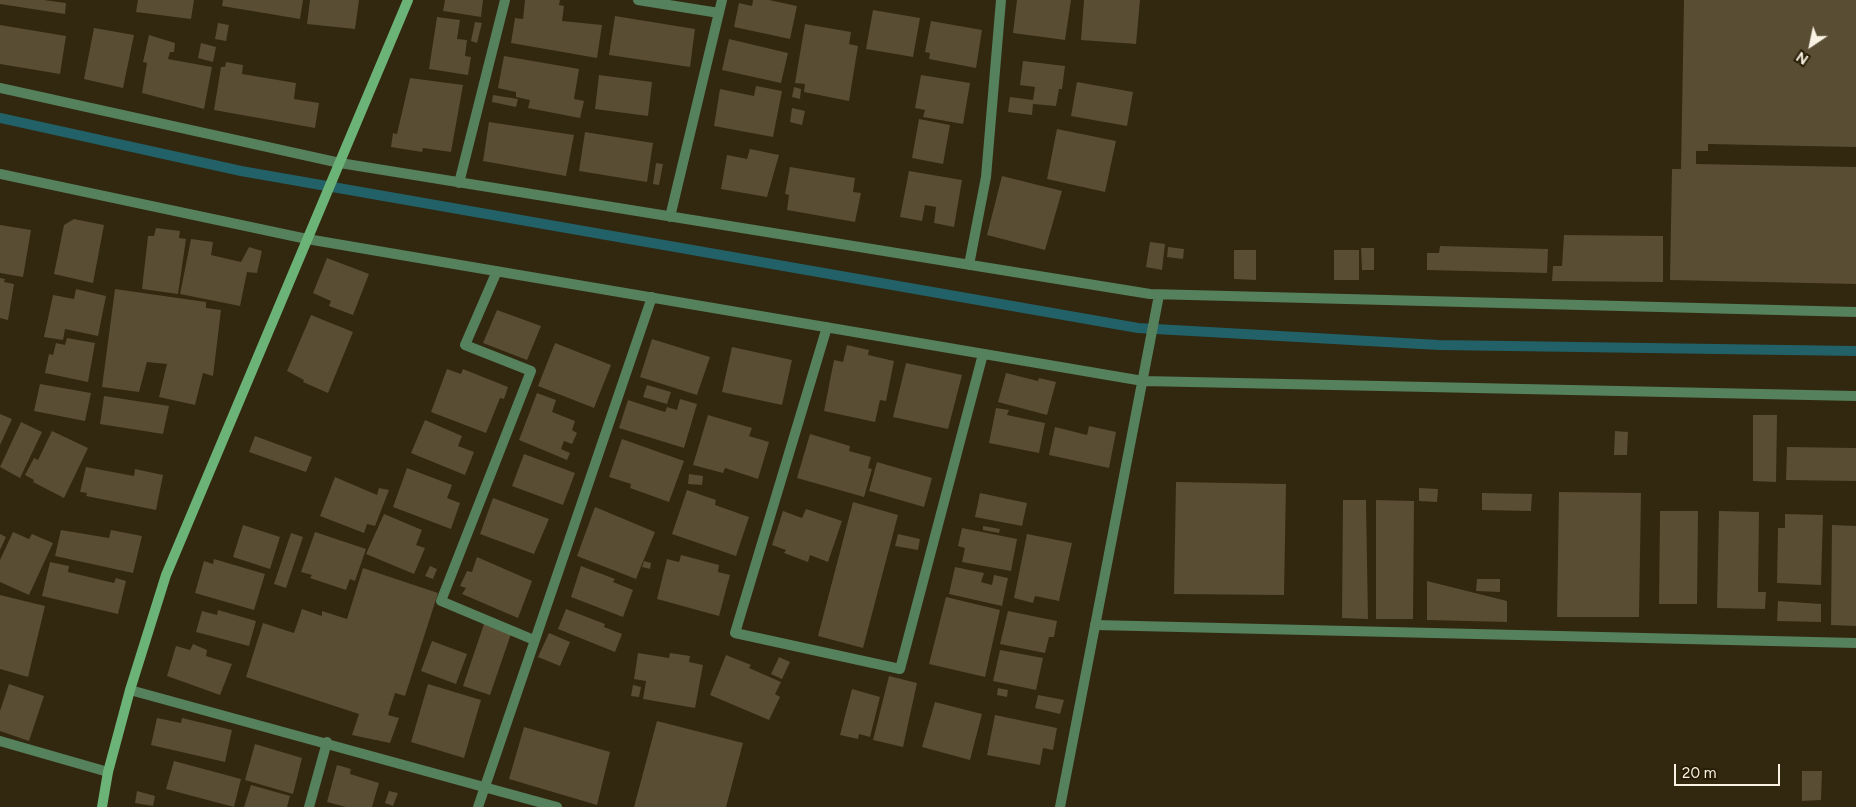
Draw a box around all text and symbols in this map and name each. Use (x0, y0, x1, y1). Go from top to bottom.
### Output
north arrow (1786, 20, 1836, 70)
text: N (1793, 48, 1812, 68)
scale bar (1676, 754, 1782, 786)
text: 20 m (1682, 764, 1716, 782)

